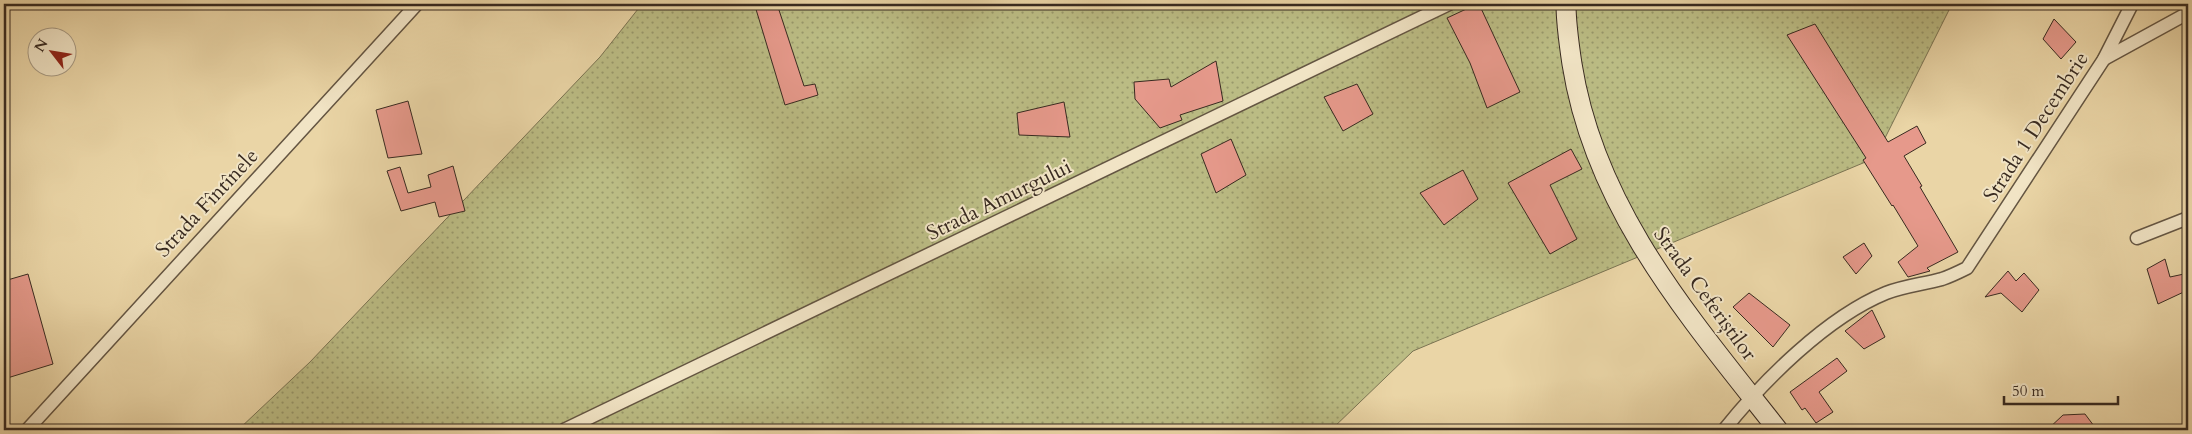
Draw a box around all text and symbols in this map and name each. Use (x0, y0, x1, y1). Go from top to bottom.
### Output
north arrow (28, 28, 78, 78)
text: N (30, 35, 53, 56)
street label: Strada 1 Decembrie (1976, 46, 2096, 208)
street label: Strada Fîntînele (149, 142, 265, 264)
street label: Strada Amurgului (922, 152, 1076, 248)
street label: Strada Ceferiștilor (1647, 221, 1764, 367)
scale bar (2004, 374, 2118, 406)
text: 50 m (2012, 381, 2044, 401)

